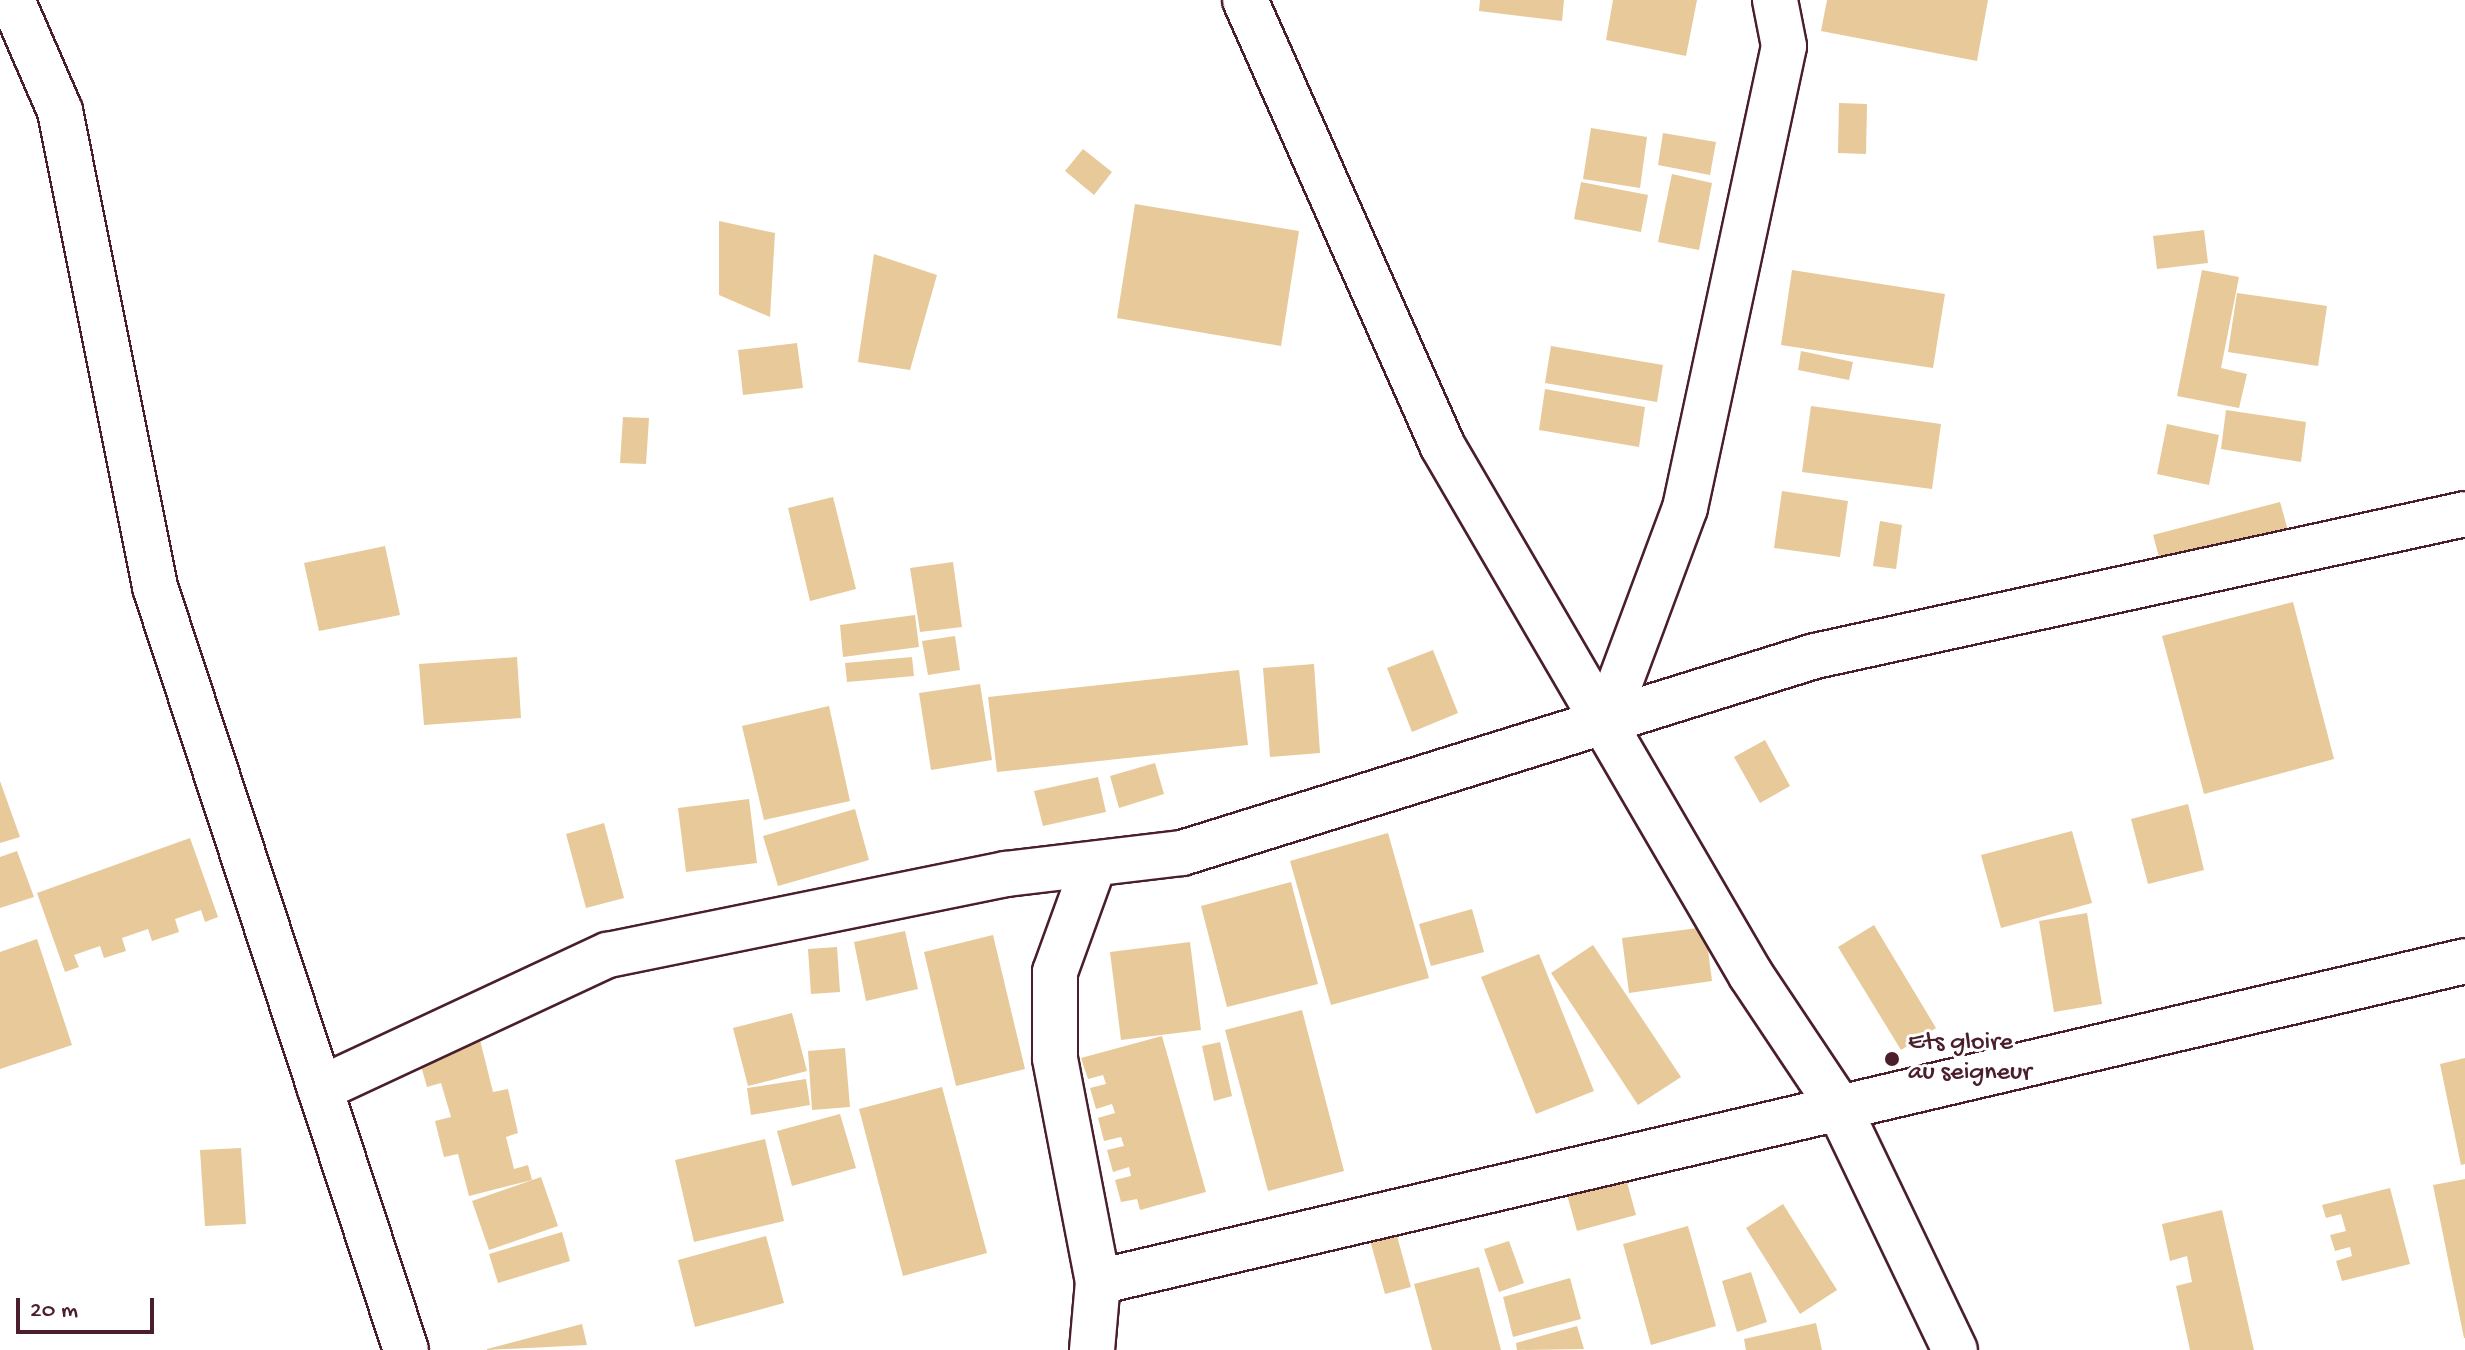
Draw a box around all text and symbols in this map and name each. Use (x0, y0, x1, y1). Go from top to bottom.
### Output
place label: Ets gloire au seigneur (1908, 1028, 2031, 1090)
marker: Ets gloire au seigneur (1883, 1050, 1901, 1068)
scale bar (20, 1282, 158, 1332)
text: 20 m (30, 1297, 78, 1326)

